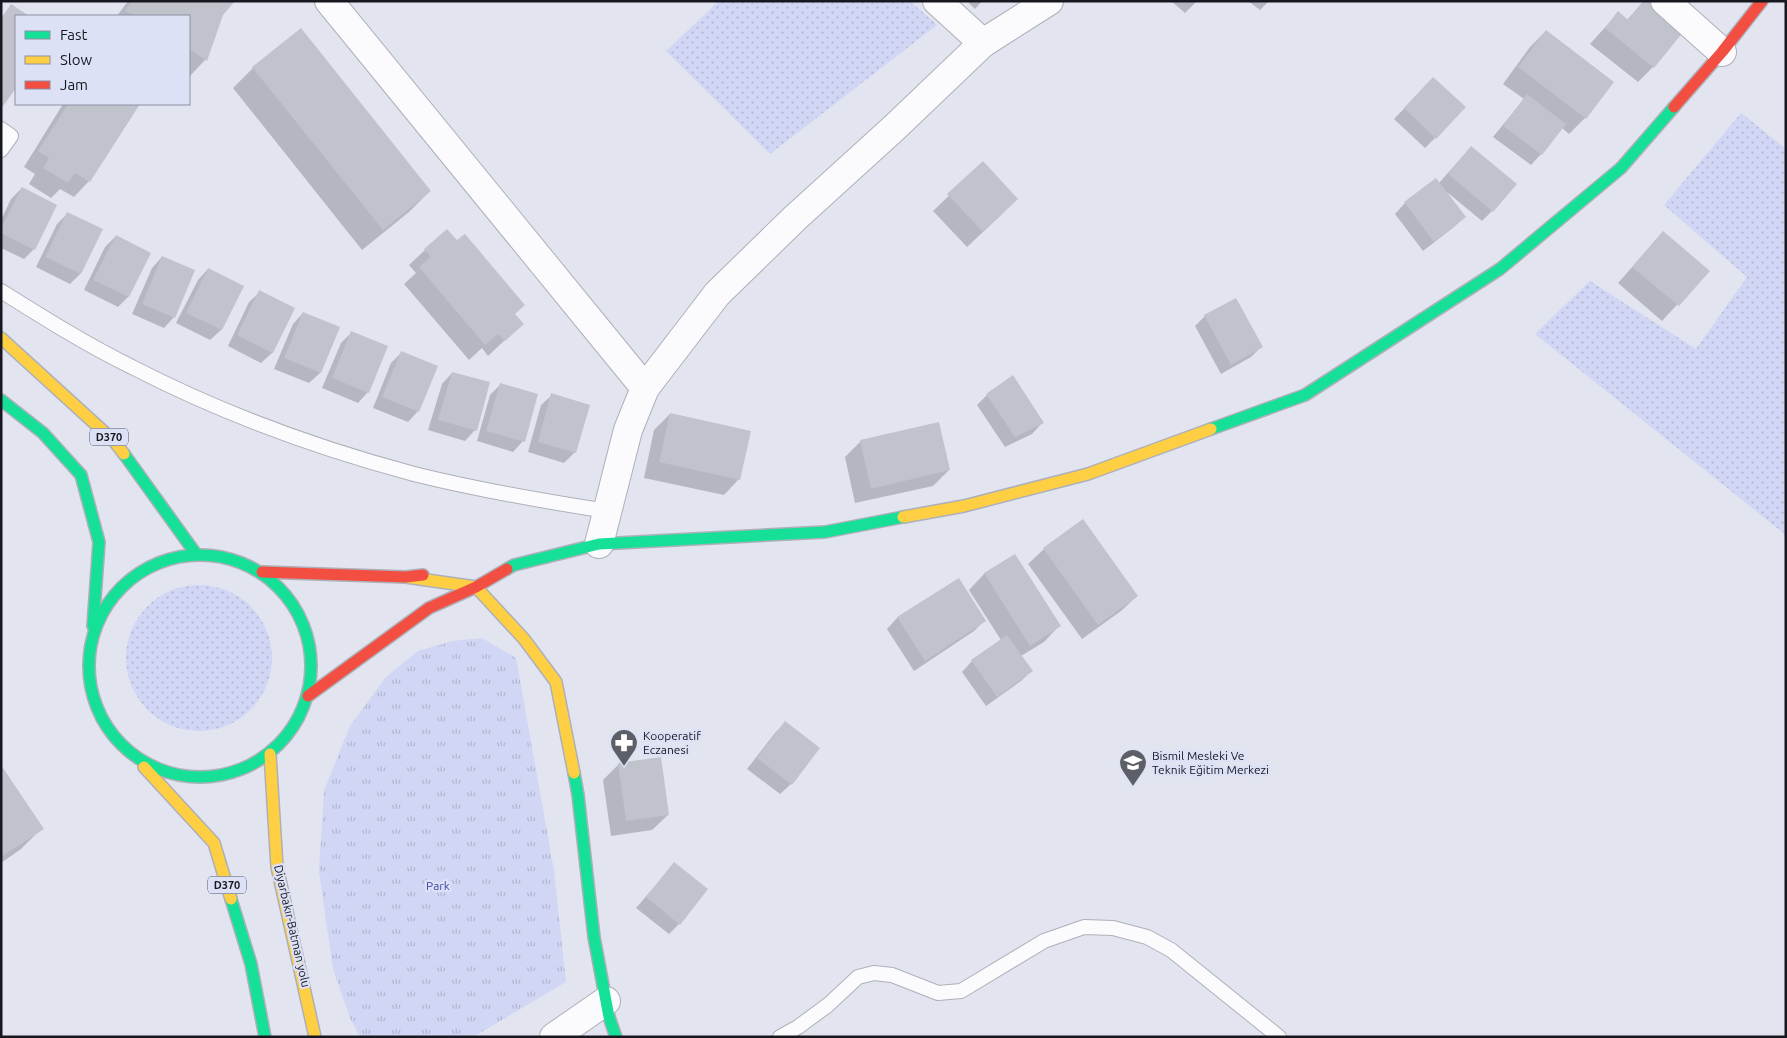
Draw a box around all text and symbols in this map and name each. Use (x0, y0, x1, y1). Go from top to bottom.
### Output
legend (15, 15, 190, 105)
text: Fast (60, 26, 88, 43)
text: Slow (60, 51, 93, 68)
text: Jam (60, 76, 88, 93)
road number: D370 (90, 428, 128, 446)
pharmacy icon: Kooperatif Eczanesi (609, 728, 639, 767)
place label: Kooperatif Eczanesi (643, 729, 701, 756)
school or university icon: Bismil Mesleki Ve Teknik Eğitim Merkezi (1118, 748, 1148, 787)
place label: Bismil Mesleki Ve Teknik Eğitim Merkezi (1152, 749, 1269, 776)
street label: Diyarbakır-Batman yolu (272, 863, 313, 988)
road number: D370 (208, 876, 246, 894)
park label: Park (426, 879, 450, 892)

